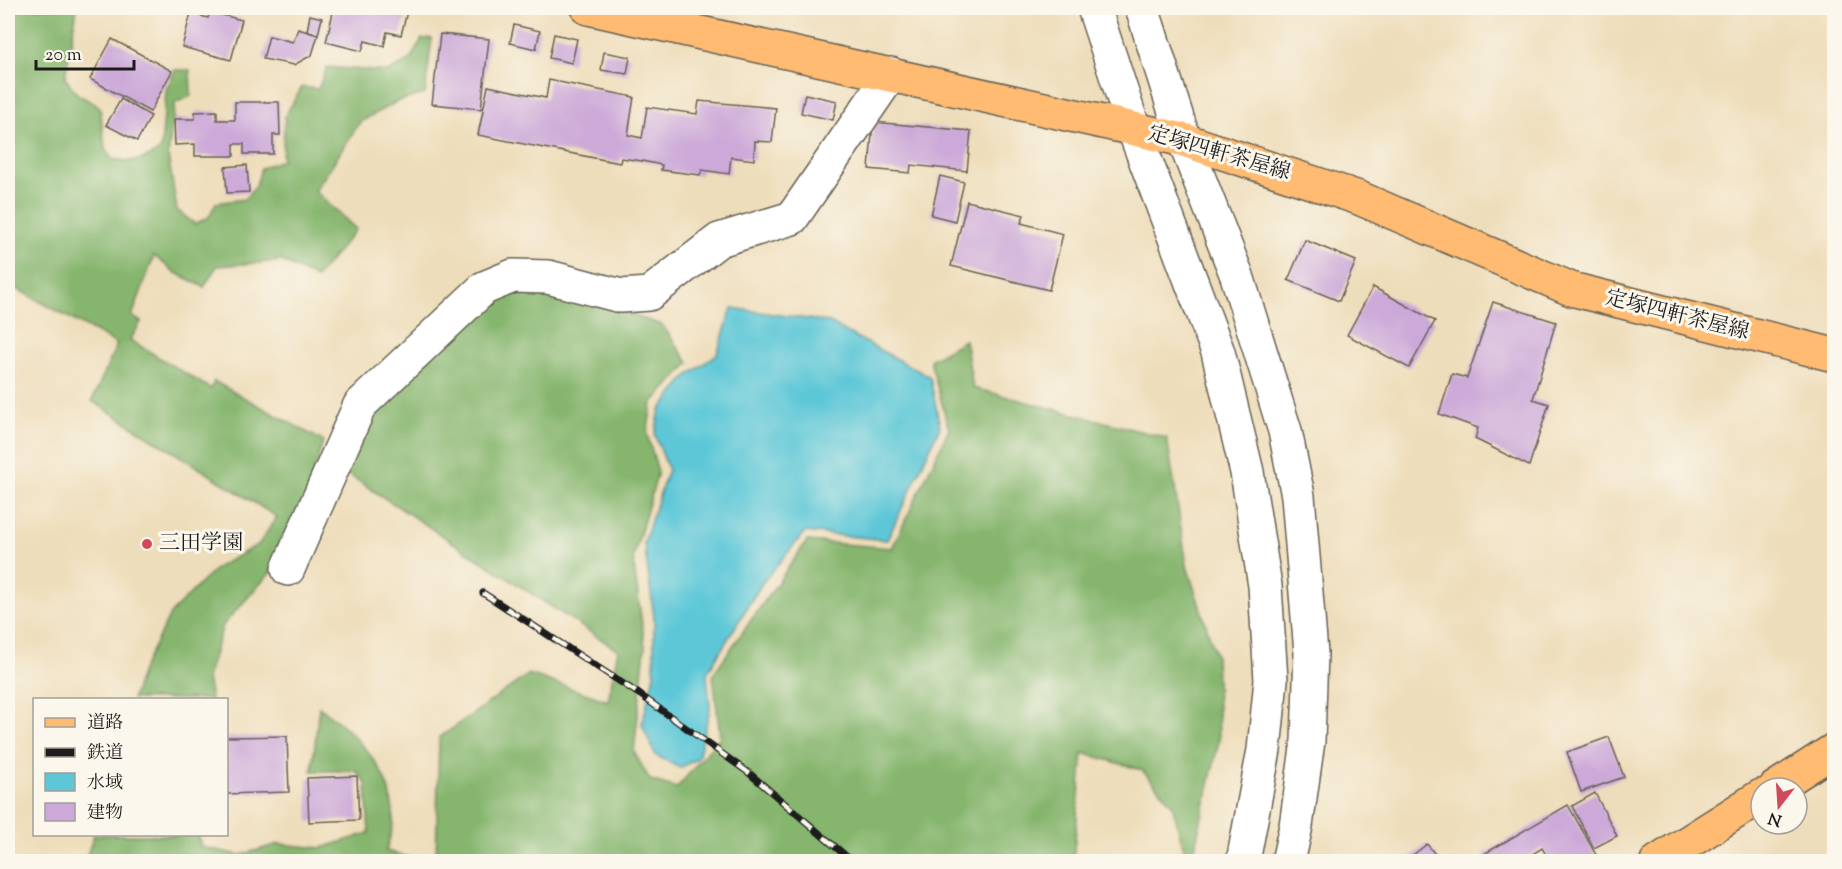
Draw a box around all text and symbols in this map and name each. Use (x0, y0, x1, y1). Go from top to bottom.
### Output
scale bar (36, 33, 134, 71)
text: 20 m (45, 43, 82, 69)
street label: 定塚四軒茶屋線 (1144, 119, 1294, 189)
street label: 定塚四軒茶屋線 (1602, 284, 1752, 348)
place label: 三田学園 (159, 529, 243, 559)
marker: 三田学園 (140, 537, 154, 551)
legend (33, 698, 228, 836)
text: 道路 (87, 711, 123, 737)
text: 鉄道 (87, 741, 123, 767)
text: 水域 (87, 771, 123, 797)
north arrow (1749, 776, 1809, 836)
text: 建物 (87, 801, 123, 827)
text: N (1766, 805, 1785, 831)

